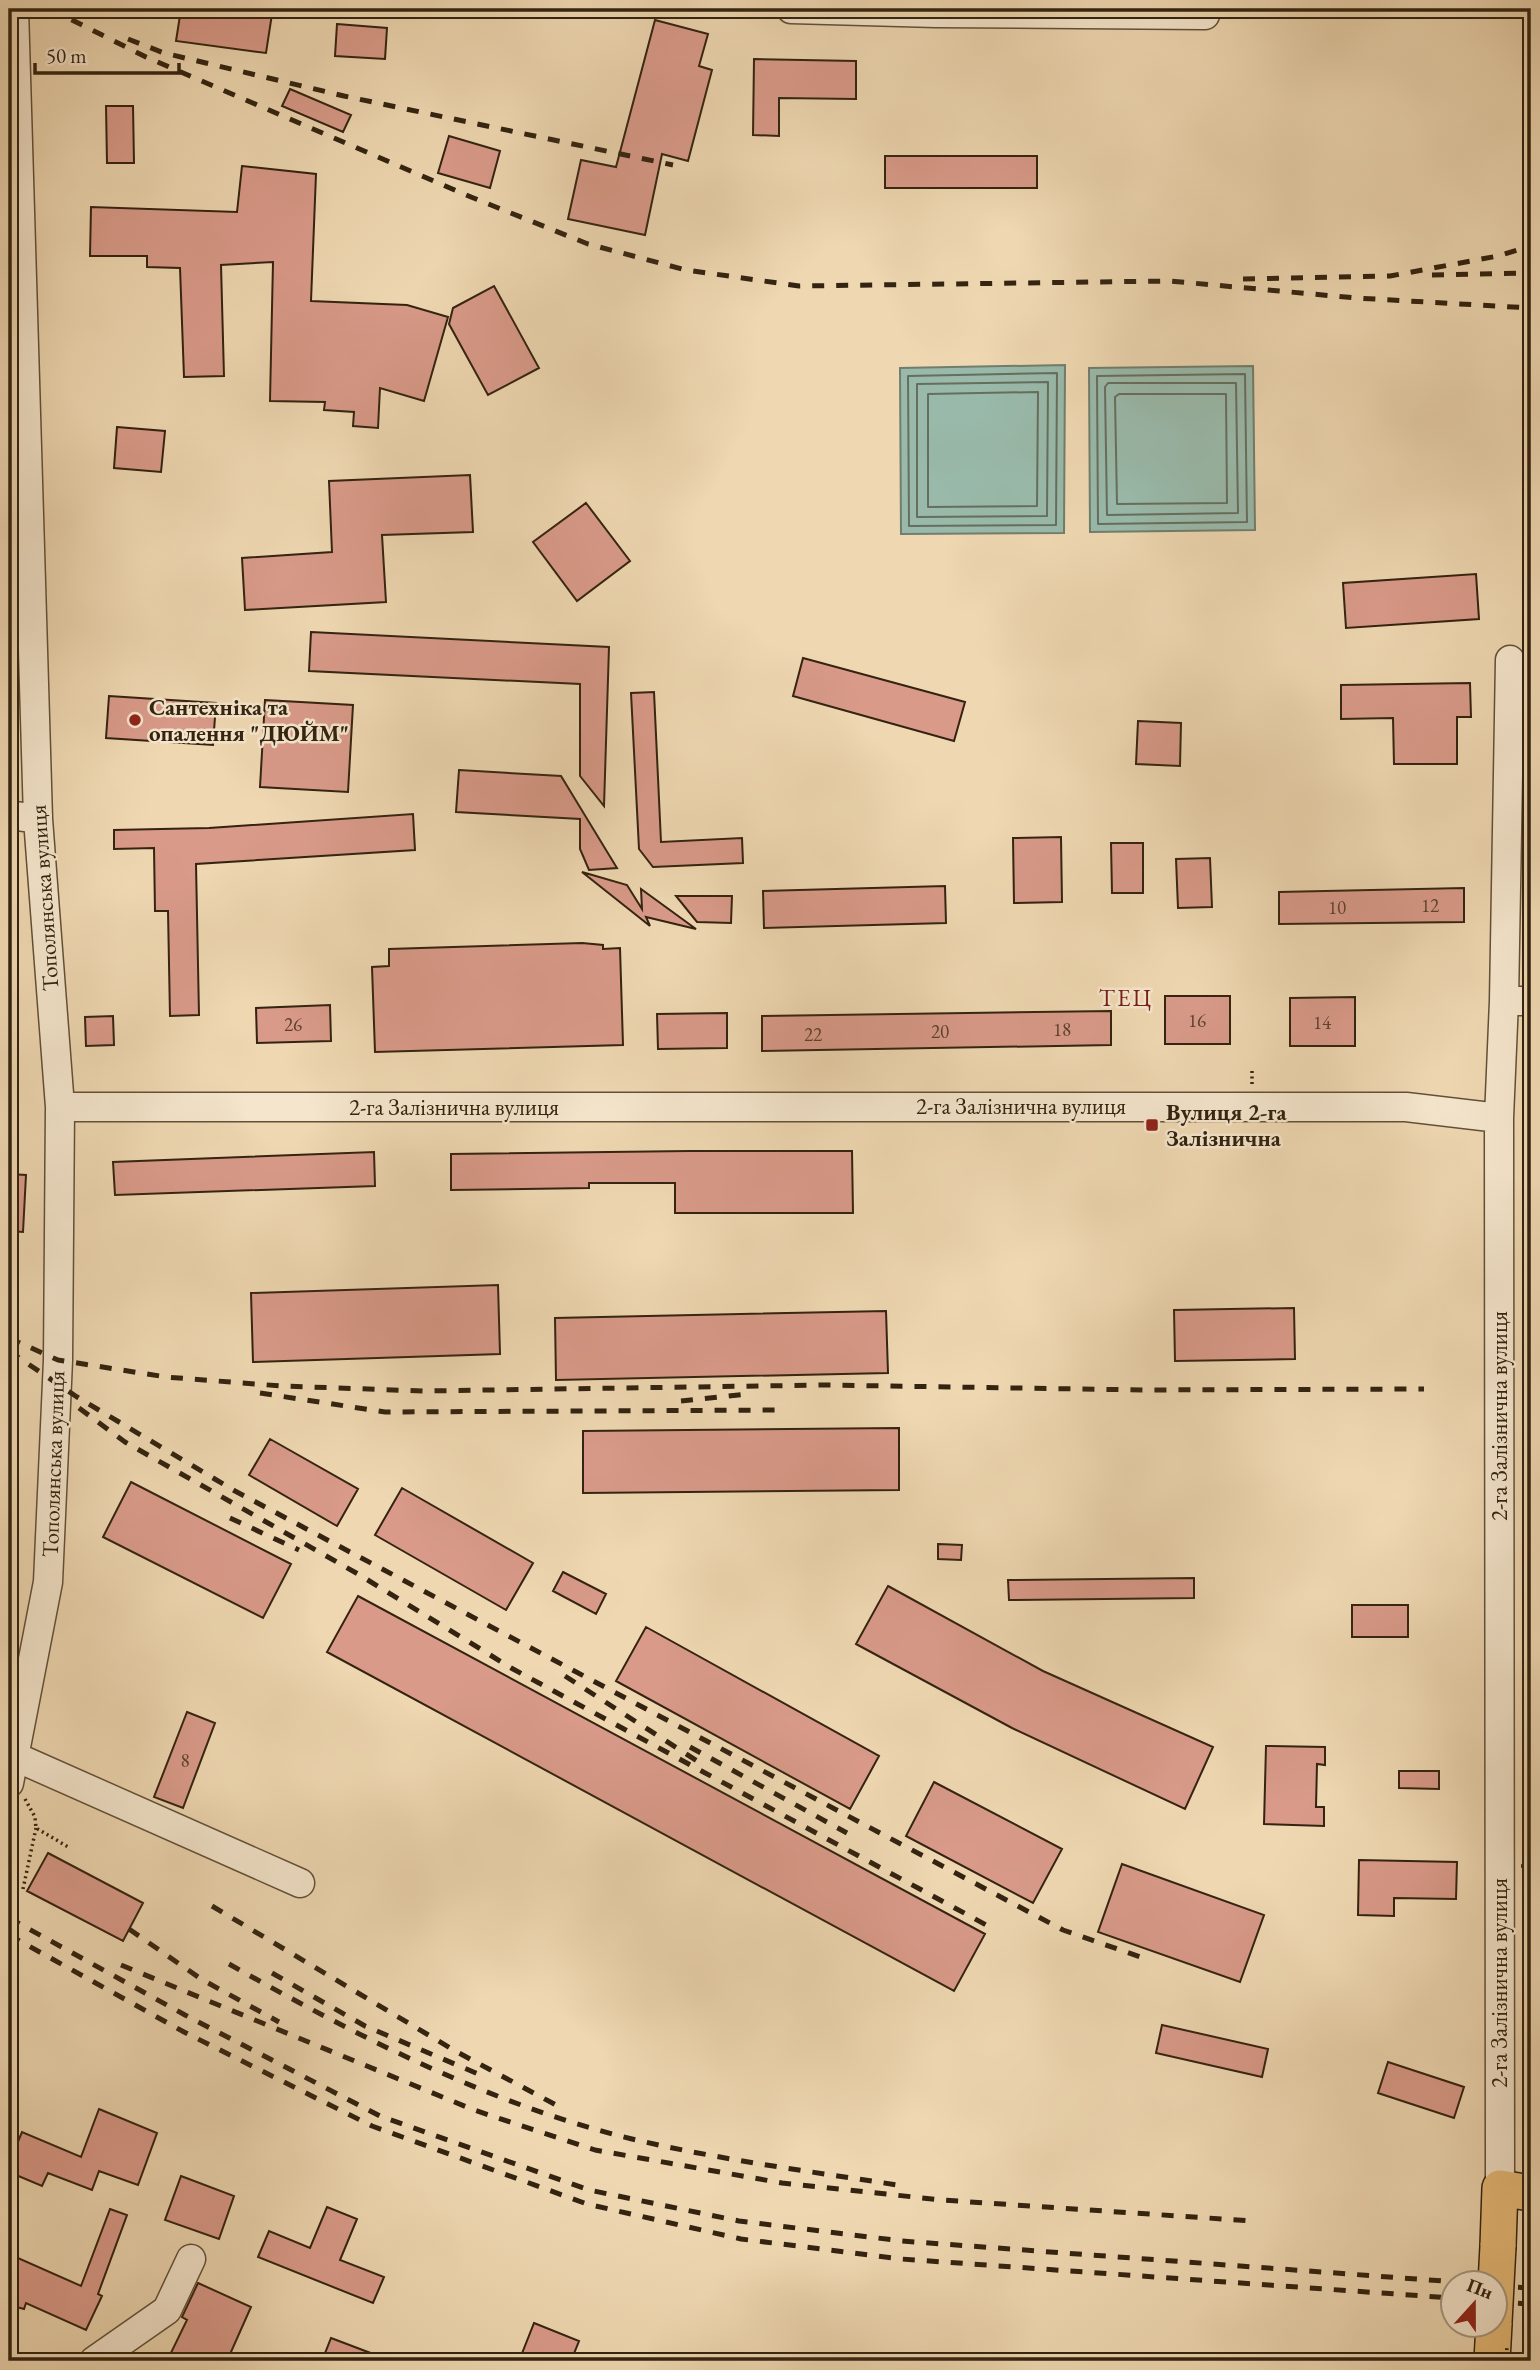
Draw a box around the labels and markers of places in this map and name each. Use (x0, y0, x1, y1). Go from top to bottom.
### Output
place label: Сантехніка та опалення "ДЮЙМ" (149, 692, 349, 748)
marker: Сантехніка та опалення "ДЮЙМ" (127, 712, 143, 728)
place label: Вулиця 2-га Залізнична (1166, 1097, 1287, 1153)
marker: Вулиця 2-га Залізнична (1144, 1117, 1160, 1133)

